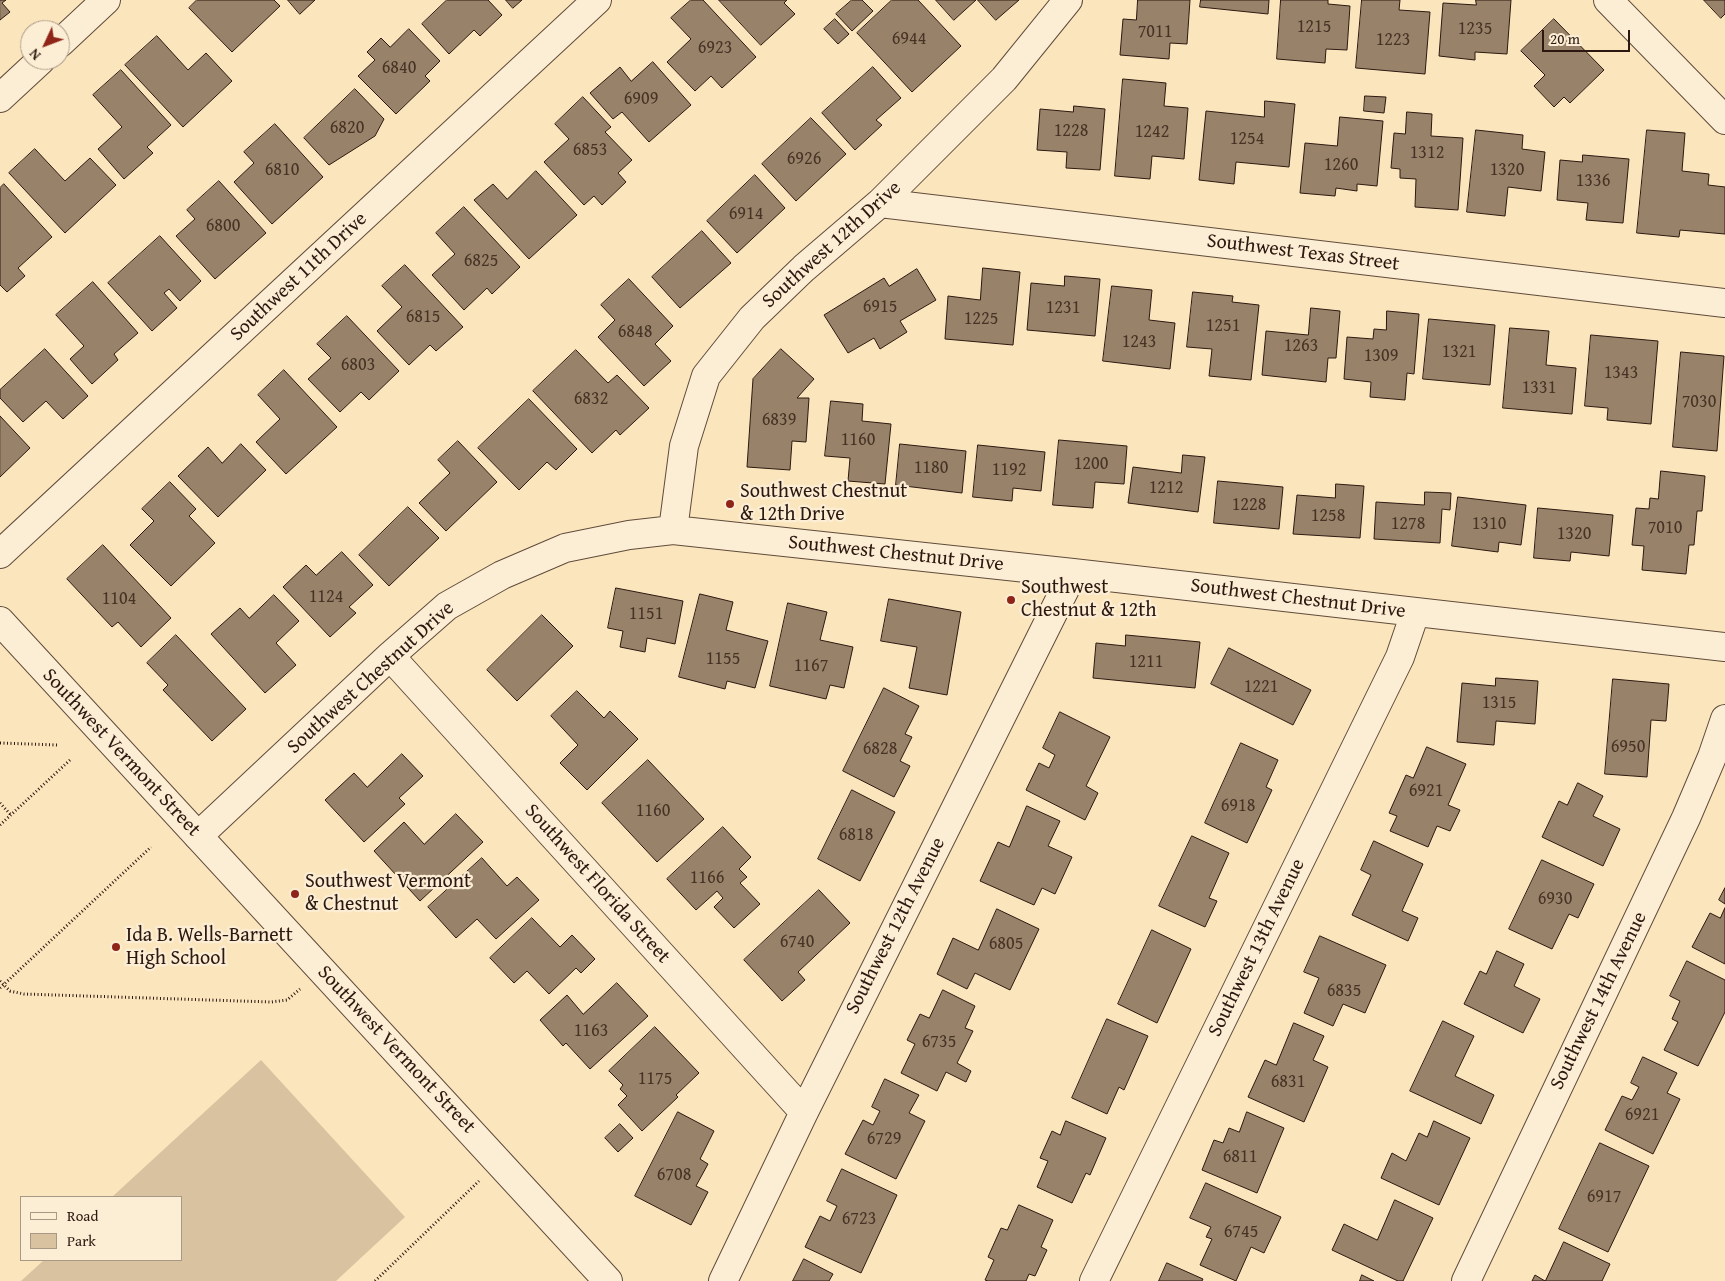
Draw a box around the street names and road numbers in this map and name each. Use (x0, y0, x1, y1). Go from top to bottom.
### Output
street label: Southwest 12th Drive (758, 176, 906, 314)
street label: Southwest 11th Drive (226, 207, 372, 347)
street label: Southwest Texas Street (1205, 229, 1401, 277)
street label: Southwest Chestnut Drive (787, 531, 1005, 577)
street label: Southwest Chestnut Drive (1189, 574, 1407, 624)
street label: Southwest Chestnut Drive (283, 597, 459, 759)
street label: Southwest Vermont Street (37, 664, 205, 842)
street label: Southwest Florida Street (519, 799, 675, 969)
street label: Southwest 12th Avenue (841, 834, 951, 1018)
street label: Southwest 13th Avenue (1203, 855, 1311, 1041)
street label: Southwest 14th Avenue (1545, 908, 1653, 1094)
street label: Southwest Vermont Street (312, 961, 480, 1139)

